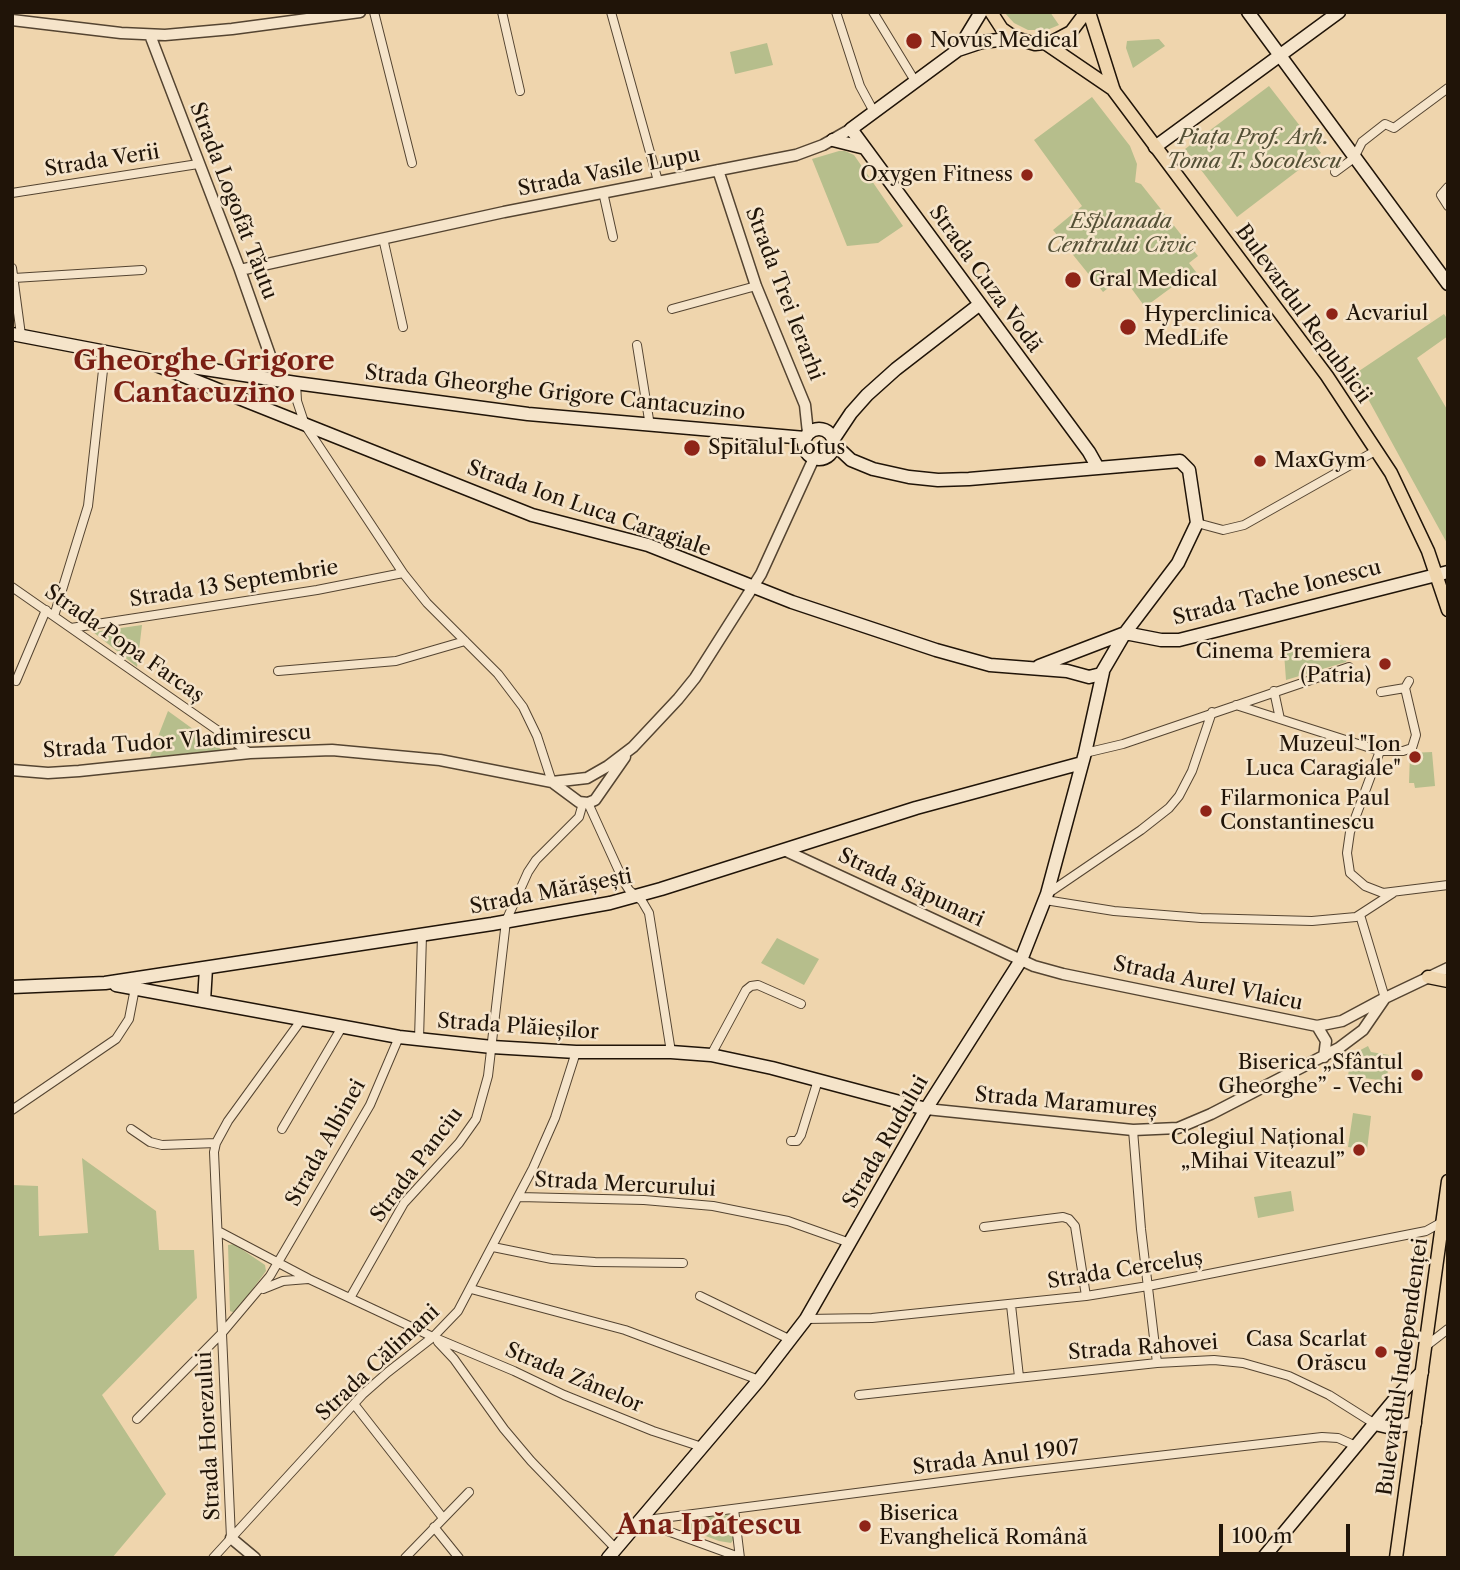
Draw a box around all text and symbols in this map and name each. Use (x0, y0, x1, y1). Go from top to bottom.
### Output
place label: Novus Medical (930, 28, 1078, 54)
marker: Novus Medical (904, 31, 924, 51)
street label: Strada Logofăt Tăutu (184, 99, 282, 303)
park label: Piața Prof. Arh. Toma T. Socolescu (1166, 125, 1342, 175)
street label: Strada Verii (43, 139, 161, 183)
street label: Strada Vasile Lupu (516, 142, 702, 202)
place label: Oxygen Fitness (860, 162, 1013, 188)
marker: Oxygen Fitness (1019, 167, 1035, 183)
street label: Strada Cuza Vodă (923, 200, 1047, 358)
street label: Strada Trei Ierarhi (739, 204, 829, 384)
park label: Esplanada Centrului Civic (1047, 209, 1195, 259)
street label: Bulevardul Republicii (1230, 220, 1376, 408)
place label: Gral Medical (1089, 267, 1218, 293)
marker: Gral Medical (1063, 270, 1083, 290)
place label: Acvariul (1346, 301, 1428, 327)
place label: Hyperclinica MedLife (1144, 302, 1272, 352)
marker: Acvariul (1324, 306, 1340, 322)
marker: Hyperclinica MedLife (1118, 317, 1138, 337)
district label: Gheorghe Grigore Cantacuzino (73, 345, 335, 411)
street label: Strada Gheorghe Grigore Cantacuzino (364, 360, 746, 426)
place label: Spitalul Lotus (708, 435, 845, 461)
marker: Spitalul Lotus (682, 438, 702, 458)
place label: MaxGym (1274, 448, 1366, 474)
marker: MaxGym (1252, 453, 1268, 469)
street label: Strada Ion Luca Caragiale (464, 455, 714, 563)
street label: Strada 13 Septembrie (128, 555, 340, 613)
street label: Strada Tache Ionescu (1170, 555, 1384, 631)
street label: Strada Popa Farcaș (39, 579, 209, 709)
place label: Cinema Premiera (Patria) (1196, 639, 1371, 689)
marker: Cinema Premiera (Patria) (1377, 656, 1393, 672)
street label: Strada Tudor Vladimirescu (42, 720, 312, 764)
place label: Muzeul "Ion Luca Caragiale" (1245, 732, 1401, 782)
marker: Muzeul "Ion Luca Caragiale" (1407, 749, 1423, 765)
place label: Filarmonica Paul Constantinescu (1220, 786, 1390, 836)
marker: Filarmonica Paul Constantinescu (1198, 803, 1214, 819)
street label: Strada Săpunari (834, 843, 988, 933)
street label: Strada Mărășești (468, 864, 634, 920)
street label: Strada Aurel Vlaicu (1111, 952, 1305, 1016)
street label: Strada Plăieșilor (436, 1009, 600, 1045)
place label: Biserica „Sfântul Gheorghe” - Vechi (1218, 1050, 1403, 1100)
marker: Biserica „Sfântul Gheorghe” - Vechi (1409, 1067, 1425, 1083)
street label: Strada Rudului (838, 1071, 934, 1213)
street label: Strada Albinei (281, 1075, 371, 1211)
street label: Strada Maramureș (974, 1082, 1158, 1124)
street label: Strada Panciu (366, 1103, 468, 1227)
place label: Colegiul Național „Mihai Viteazul” (1171, 1125, 1345, 1175)
marker: Colegiul Național „Mihai Viteazul” (1351, 1142, 1367, 1158)
street label: Strada Mercurului (534, 1168, 716, 1202)
street label: Bulevardul Independenței (1372, 1237, 1434, 1497)
street label: Strada Cerceluș (1046, 1245, 1204, 1295)
street label: Strada Călimani (311, 1299, 445, 1427)
place label: Casa Scarlat Orăscu (1246, 1327, 1367, 1377)
street label: Strada Rahovei (1067, 1330, 1219, 1366)
street label: Strada Zânelor (501, 1338, 647, 1418)
marker: Casa Scarlat Orăscu (1373, 1344, 1389, 1360)
street label: Strada Horezului (192, 1351, 226, 1521)
street label: Strada Anul 1907 (911, 1435, 1081, 1481)
place label: Biserica Evanghelică Română (879, 1501, 1088, 1551)
district label: Ana Ipătescu (616, 1509, 802, 1543)
scale bar (1222, 1510, 1353, 1554)
marker: Biserica Evanghelică Română (857, 1518, 873, 1534)
text: 100 m (1232, 1523, 1293, 1548)

